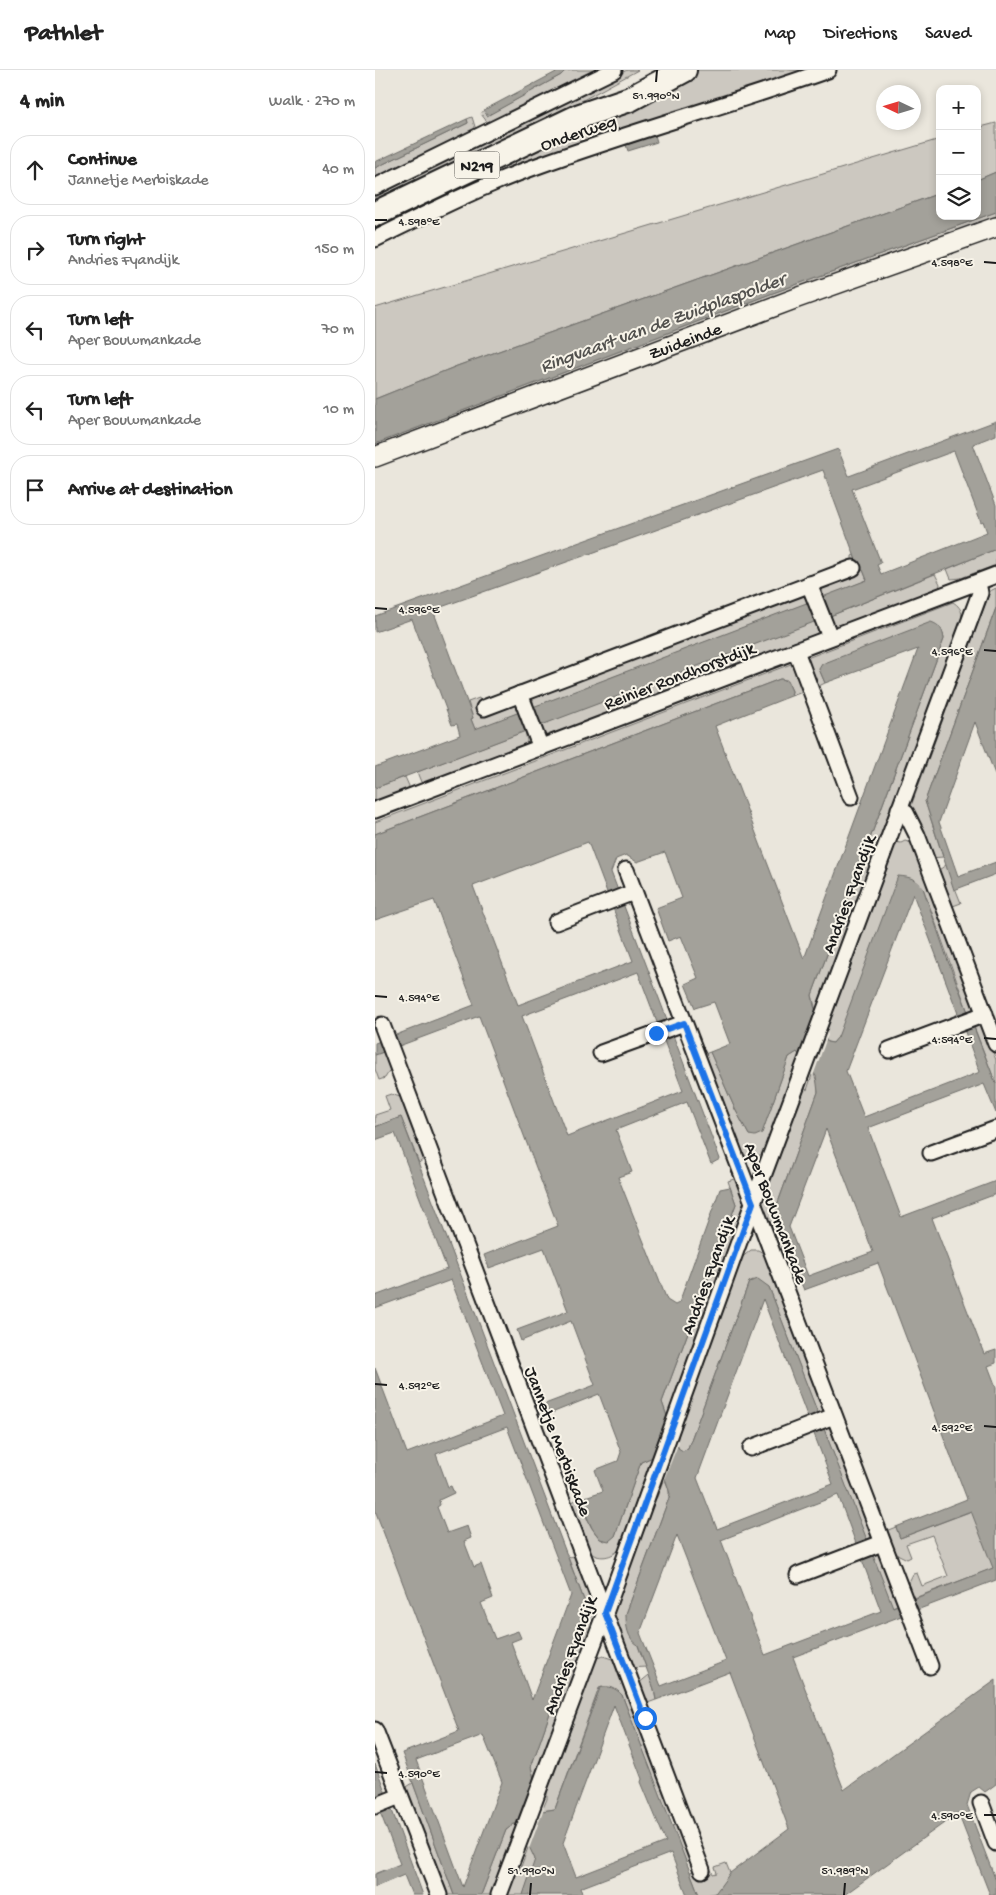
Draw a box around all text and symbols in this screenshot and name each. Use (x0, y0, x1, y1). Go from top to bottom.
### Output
text: Pathlet (25, 20, 102, 49)
text: Map (764, 24, 796, 45)
text: Directions (824, 24, 897, 45)
text: Saved (925, 24, 971, 45)
north arrow (876, 85, 921, 130)
map controls (936, 85, 981, 220)
button: + (936, 85, 981, 130)
text: 4 min (20, 90, 64, 115)
text: 51.990°N (633, 90, 680, 104)
text: Walk · 270 m (269, 93, 355, 112)
street label: Onderweg (538, 112, 620, 157)
button: − (936, 130, 981, 175)
text: Continue (68, 149, 137, 172)
road number: N219 (455, 152, 499, 178)
icon: ahead (21, 156, 49, 184)
text: 40 m (322, 161, 354, 180)
text: Jannetje Merbiskade (68, 172, 209, 191)
button: layers (936, 175, 981, 220)
text: 4.598°E (398, 216, 440, 230)
text: Turn right (68, 229, 144, 252)
icon: right (21, 236, 49, 264)
text: 150 m (315, 241, 354, 260)
text: Andries Fyandijk (68, 252, 179, 271)
text: 4.598°E (931, 257, 973, 271)
water label: Ringvaart van de Zuidplaspolder (538, 268, 793, 379)
text: Turn left (68, 309, 132, 332)
icon: left (21, 316, 49, 344)
street label: Zuideinde (646, 319, 726, 366)
text: 70 m (321, 321, 354, 340)
text: Aper Bouwmankade (68, 332, 201, 351)
text: Turn left (68, 389, 132, 412)
icon: left (21, 396, 49, 424)
text: 10 m (323, 401, 354, 420)
text: Aper Bouwmankade (68, 412, 201, 431)
icon: arrive (21, 476, 49, 504)
text: Arrive at destination (68, 479, 232, 502)
text: 4.596°E (399, 604, 440, 618)
street label: Reinier Rondhorstdijk (601, 638, 760, 716)
text: 4.596°E (932, 646, 973, 660)
street label: Andries Fyandijk (819, 831, 882, 957)
text: 4.594°E (399, 992, 440, 1006)
route end (645, 1022, 668, 1045)
text: 4.594°E (932, 1034, 973, 1048)
street label: Aper Bouwmankade (738, 1140, 812, 1288)
street label: Andries Fyandijk (678, 1212, 741, 1338)
street label: Jannetje Merbiskade (519, 1364, 595, 1520)
text: 4.592°E (399, 1380, 440, 1394)
text: 4.592°E (932, 1422, 973, 1436)
street label: Andries Fyandijk (540, 1592, 603, 1718)
route start (634, 1707, 657, 1730)
text: 4.590°E (398, 1768, 440, 1782)
text: 4.590°E (931, 1810, 973, 1824)
text: 51.990°N (508, 1865, 555, 1879)
text: 51.989°N (822, 1865, 869, 1879)

